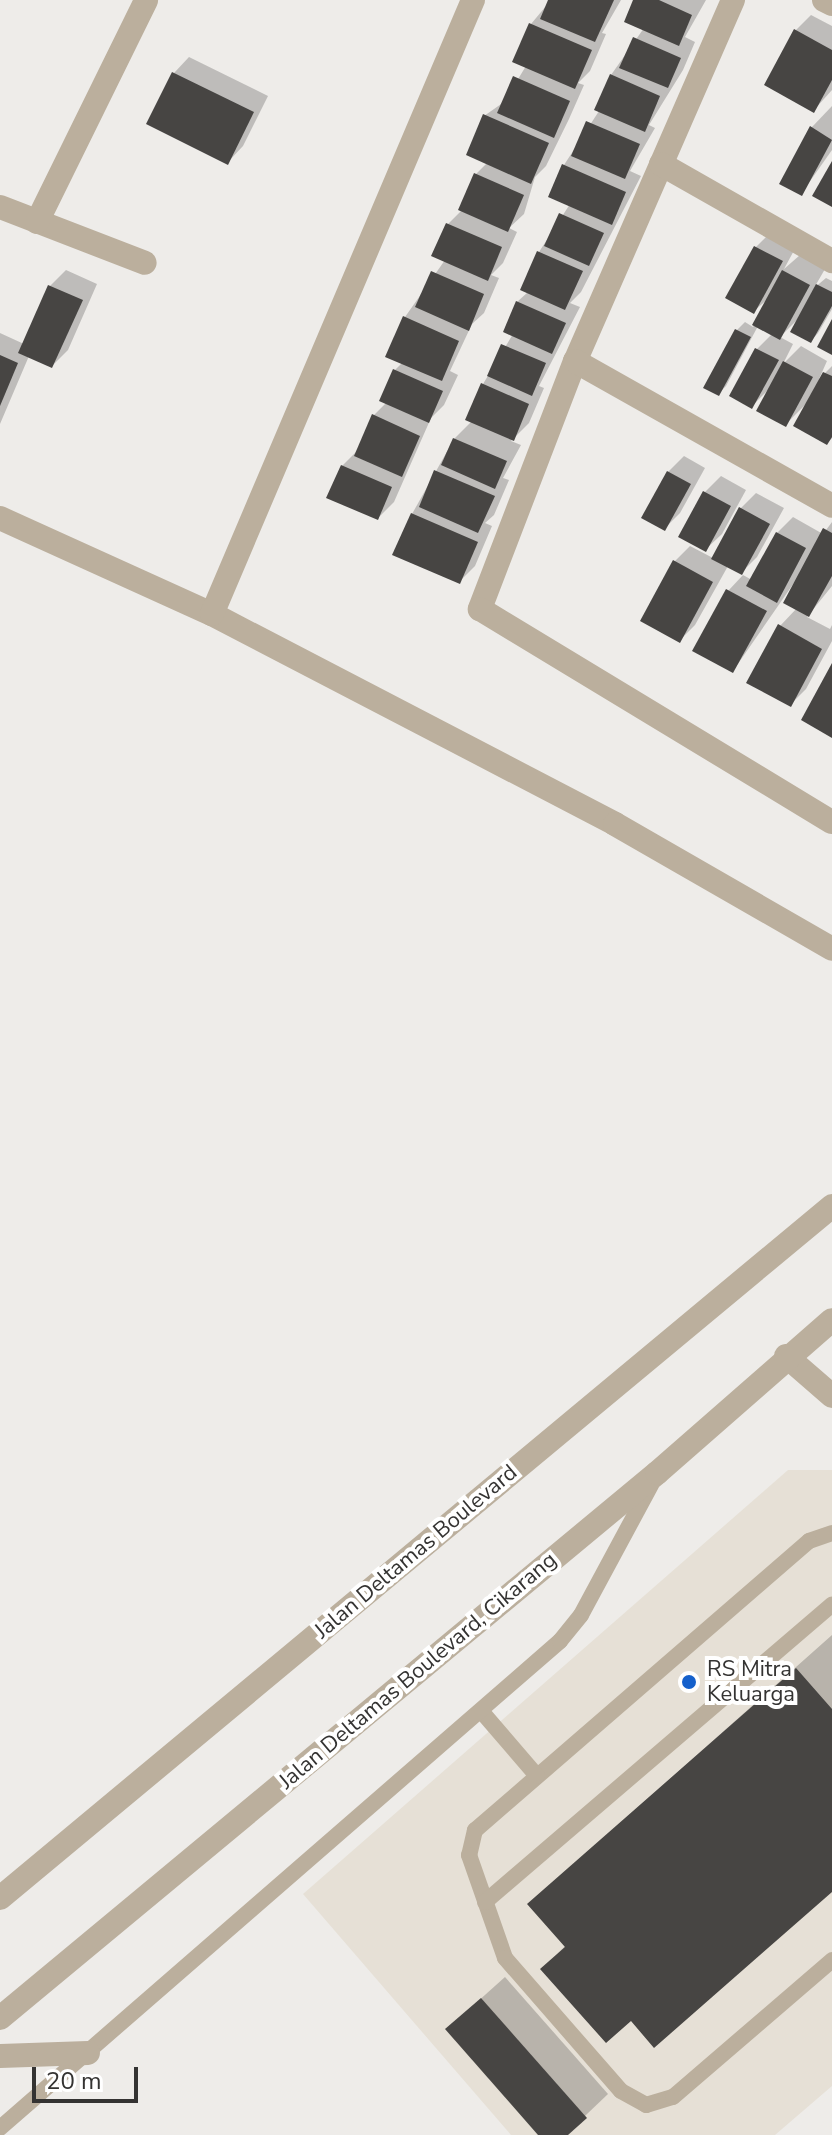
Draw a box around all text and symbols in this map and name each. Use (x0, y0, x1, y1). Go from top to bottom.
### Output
street label: Jalan Deltamas Boulevard (309, 1460, 523, 1644)
street label: Jalan Deltamas Boulevard, Cikarang (274, 1547, 562, 1795)
place label: RS Mitra Keluarga (707, 1656, 795, 1708)
marker: RS Mitra Keluarga (678, 1671, 700, 1693)
scale bar (36, 2051, 142, 2101)
text: 20 m (46, 2065, 102, 2097)

